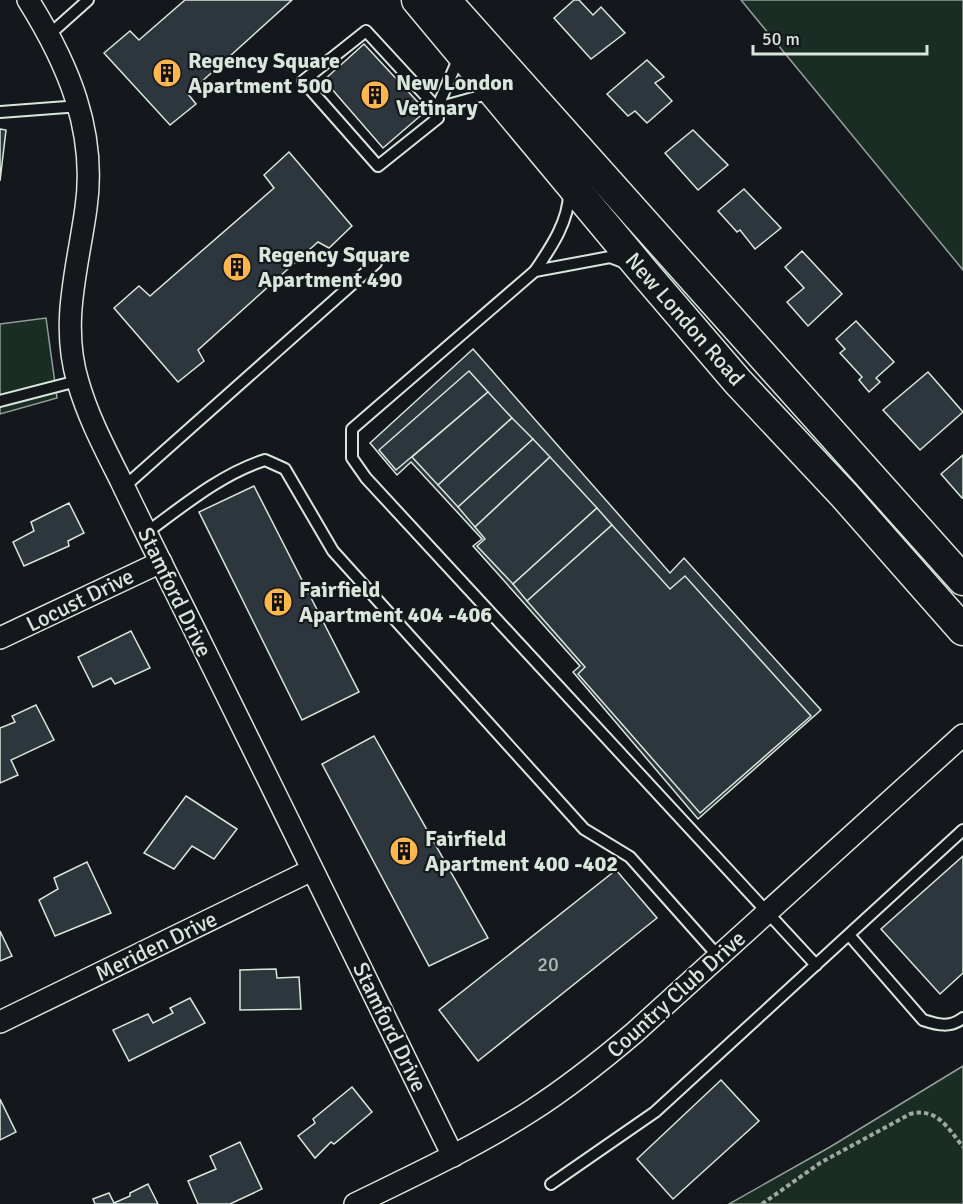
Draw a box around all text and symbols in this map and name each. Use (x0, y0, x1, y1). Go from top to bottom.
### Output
scale bar (753, 18, 927, 56)
text: 50 m (762, 28, 800, 50)
place label: Regency Square Apartment 500 (188, 47, 340, 99)
building icon: Regency Square Apartment 500 (151, 57, 183, 89)
place label: New London Vetinary (396, 69, 514, 121)
building icon: New London Vetinary (359, 79, 391, 111)
place label: Regency Square Apartment 490 (258, 241, 410, 293)
street label: New London Road (620, 247, 750, 391)
building icon: Regency Square Apartment 490 (221, 251, 253, 283)
street label: Stamford Drive (132, 523, 218, 661)
street label: Locust Drive (22, 562, 138, 638)
place label: Fairfield Apartment 404 -406 (299, 576, 492, 628)
building icon: Fairfield Apartment 404 -406 (262, 586, 294, 618)
place label: Fairfield Apartment 400 -402 (425, 825, 618, 877)
building icon: Fairfield Apartment 400 -402 (388, 835, 420, 867)
street label: Meriden Drive (91, 905, 221, 987)
street label: Country Club Drive (601, 925, 751, 1063)
house number: 20 (537, 952, 559, 977)
street label: Stamford Drive (347, 958, 433, 1096)

